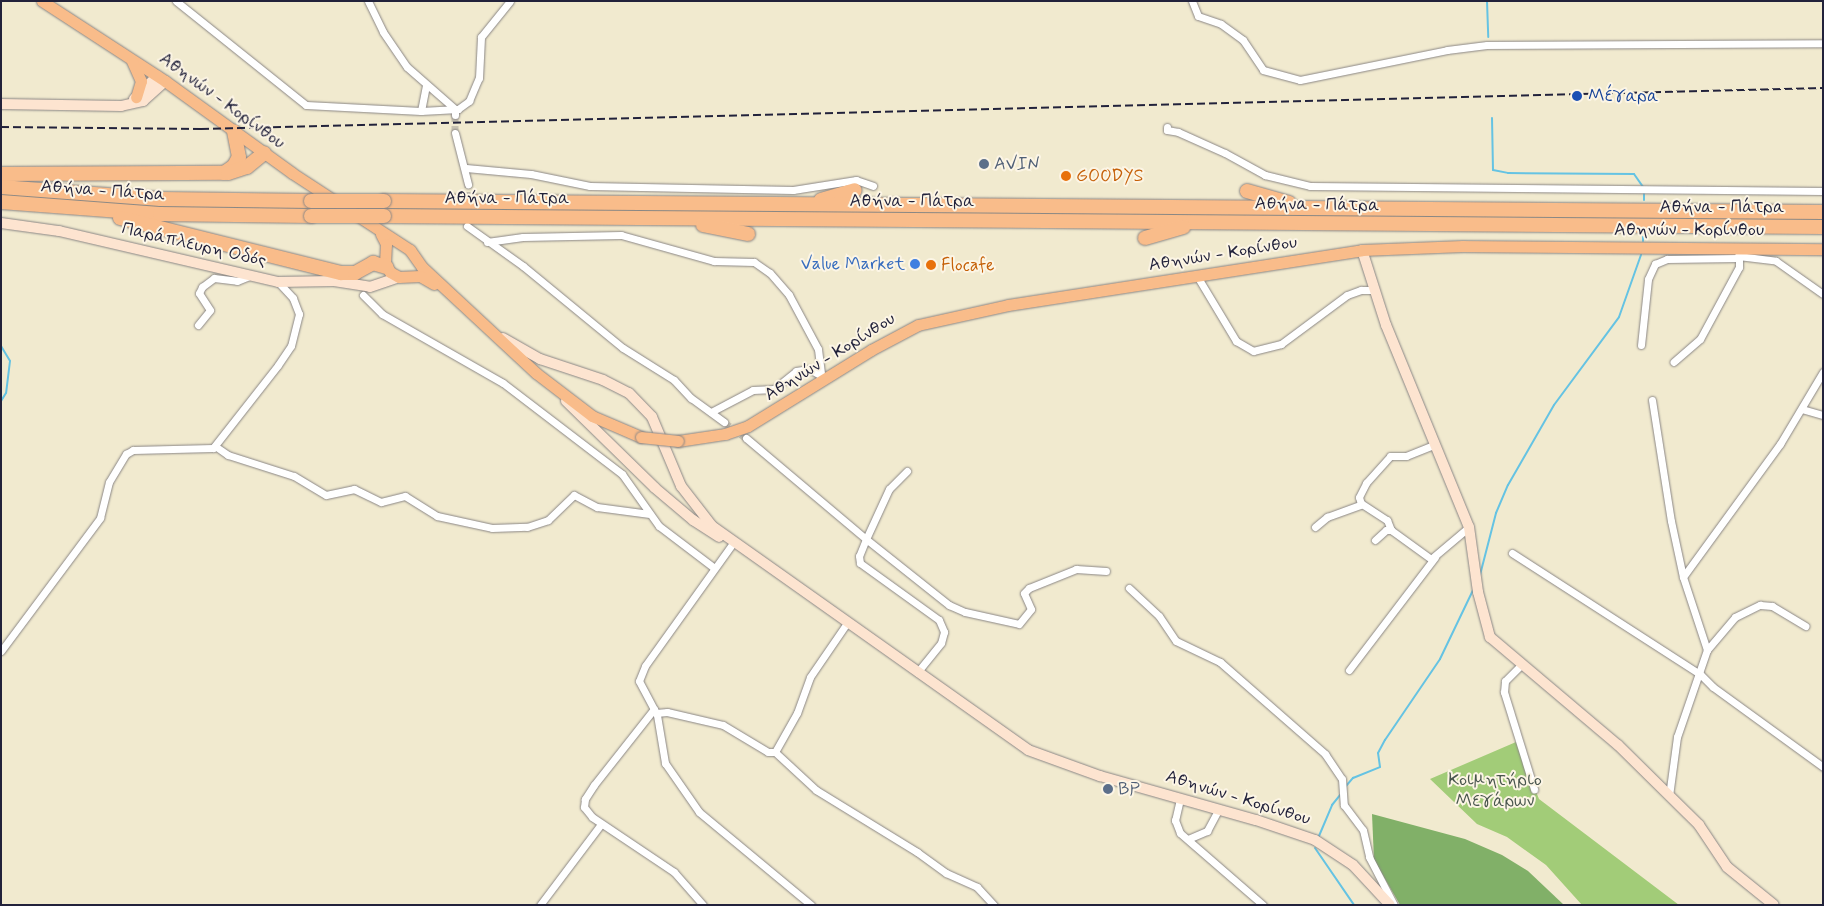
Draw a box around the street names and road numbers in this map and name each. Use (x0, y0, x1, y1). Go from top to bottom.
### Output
street label: Αθηνών - Κορίνθου (155, 48, 289, 154)
street label: Αθήνα - Πάτρα (40, 176, 166, 206)
street label: Αθήνα - Πάτρα (445, 187, 569, 209)
street label: Αθήνα - Πάτρα (850, 190, 974, 212)
street label: Αθήνα - Πάτρα (1254, 193, 1380, 217)
street label: Αθήνα - Πάτρα (1660, 196, 1784, 218)
street label: Παράπλευρη Οδός (120, 218, 268, 272)
street label: Αθηνών - Κορίνθου (1614, 219, 1764, 241)
street label: Αθηνών - Κορίνθου (1147, 232, 1299, 276)
street label: Αθηνών - Κορίνθου (761, 308, 899, 406)
street label: Αθηνών - Κορίνθου (1163, 766, 1313, 830)

